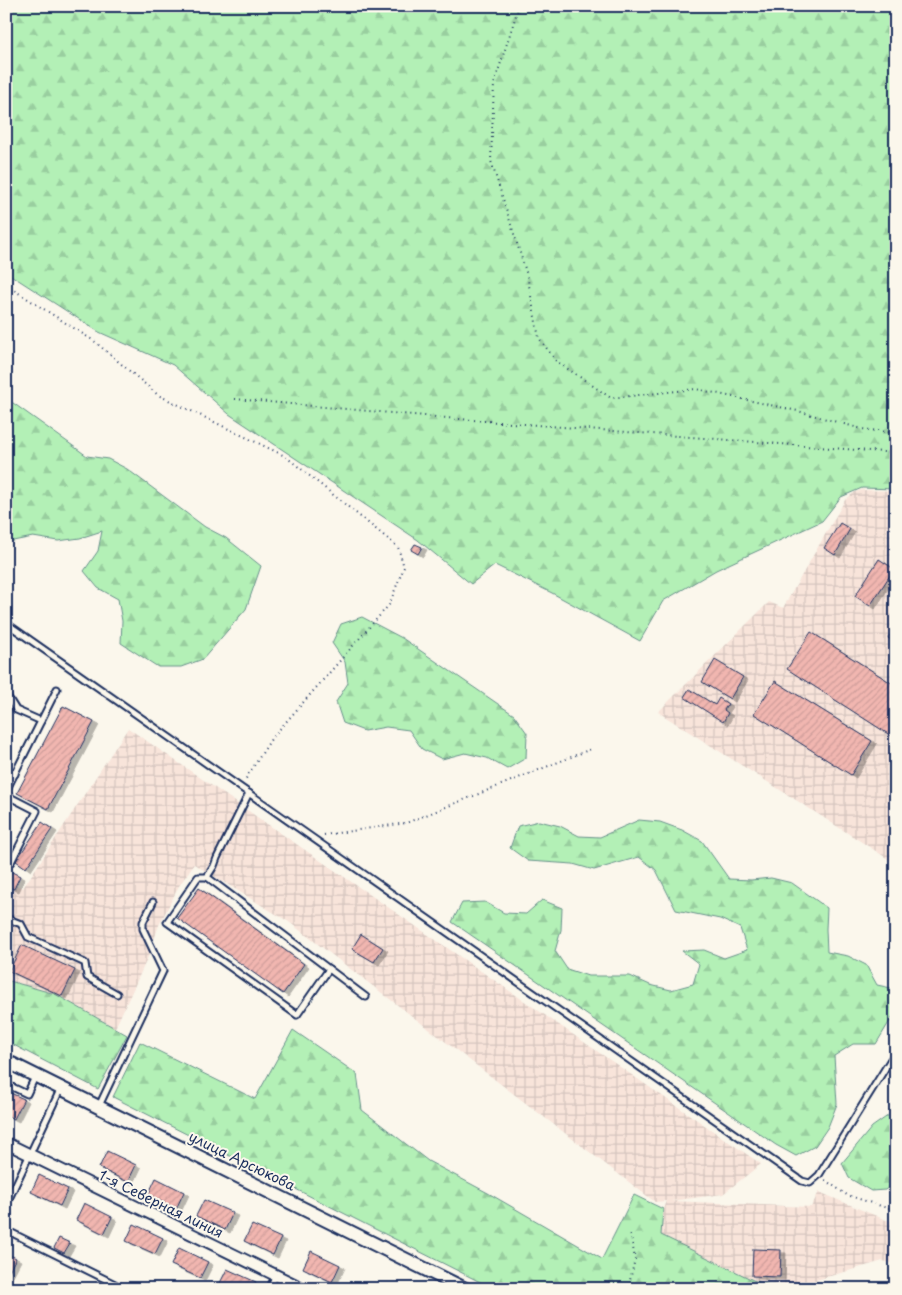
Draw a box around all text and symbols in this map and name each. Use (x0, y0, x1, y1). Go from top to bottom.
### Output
street label: улица Арсюкова (185, 1126, 299, 1196)
street label: 1-я Северная линия (95, 1164, 227, 1243)

